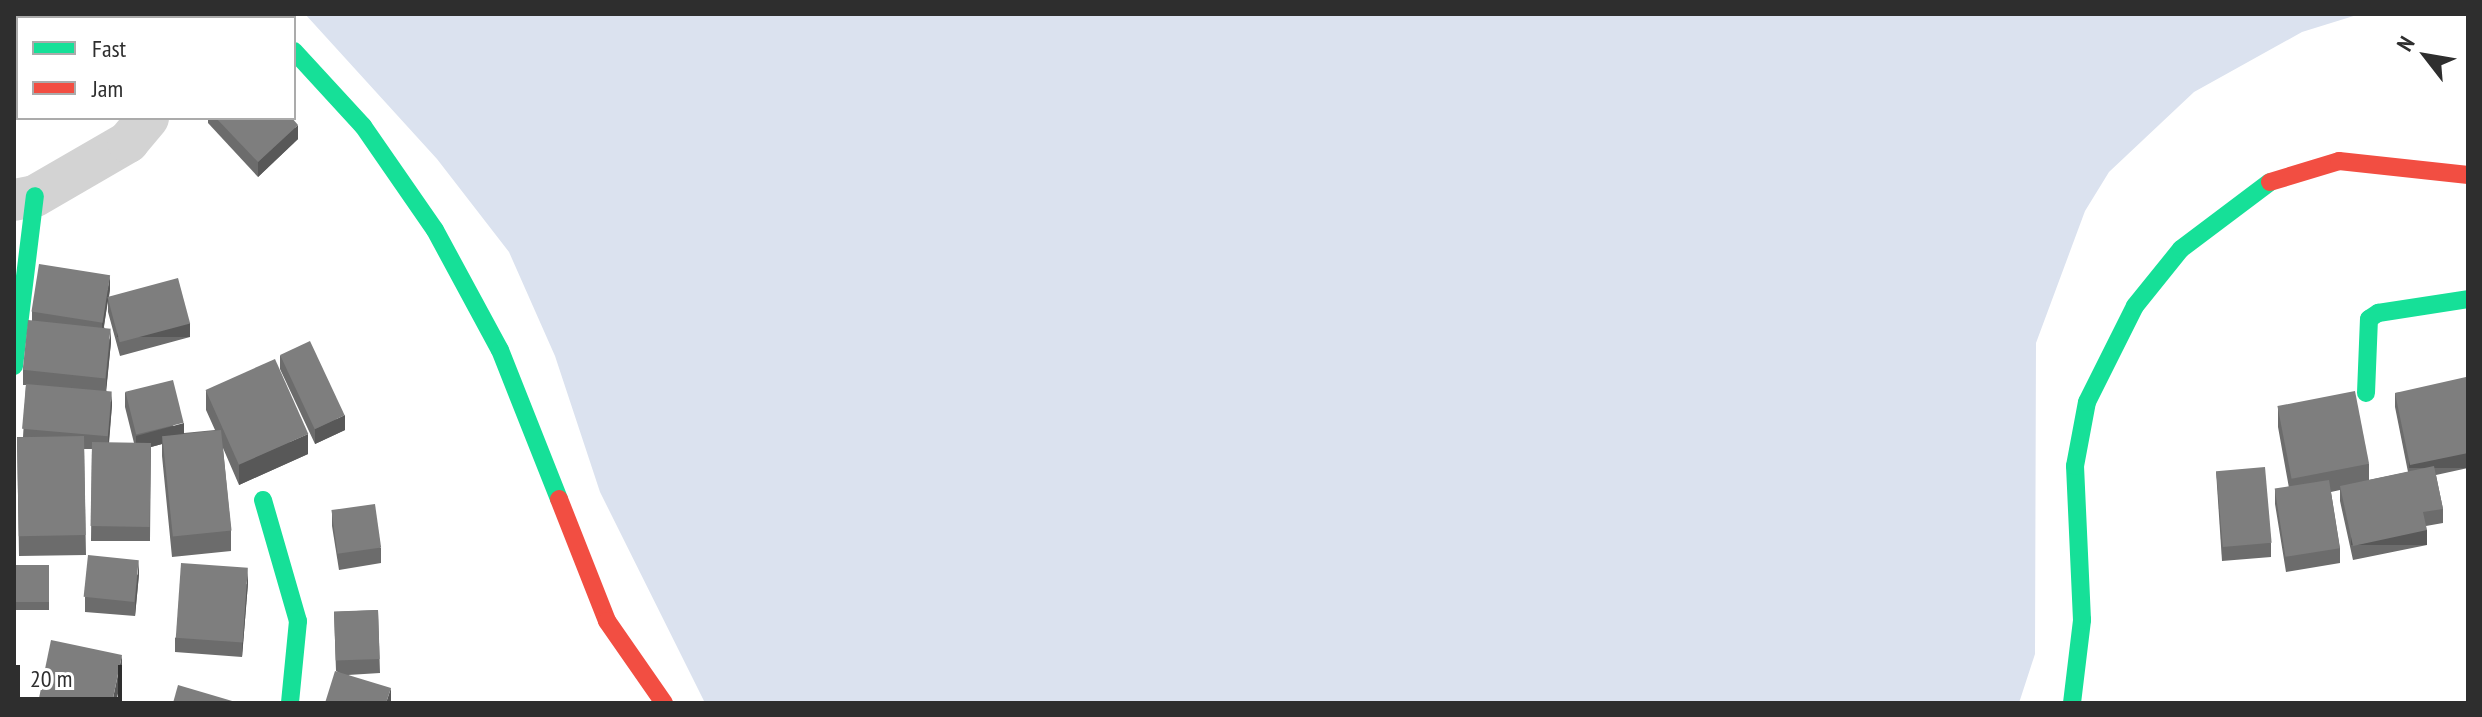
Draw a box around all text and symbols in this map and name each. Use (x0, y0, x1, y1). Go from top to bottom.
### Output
legend (16, 16, 296, 120)
north arrow (2386, 16, 2466, 96)
text: N (2390, 31, 2420, 56)
text: Fast (92, 33, 126, 64)
text: Jam (92, 73, 123, 104)
scale bar (20, 649, 126, 699)
text: 20 m (30, 663, 72, 694)

